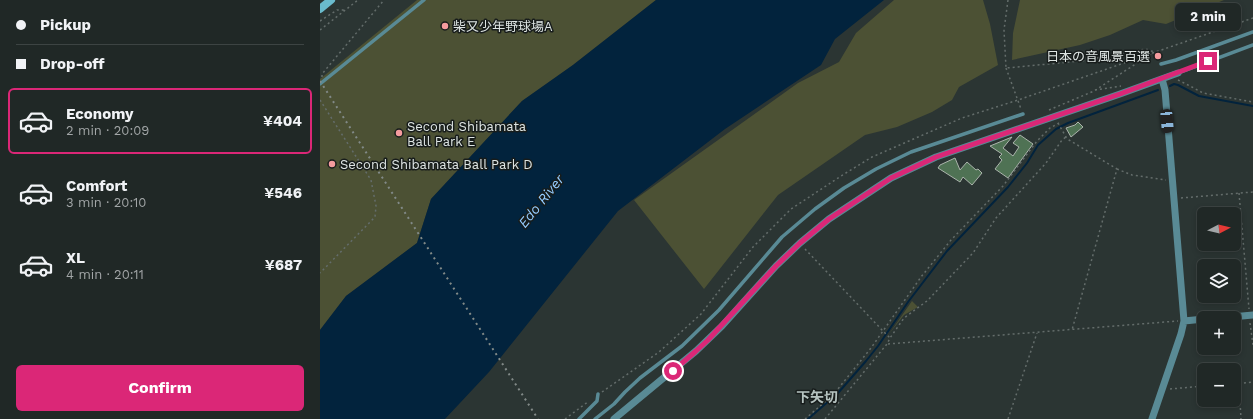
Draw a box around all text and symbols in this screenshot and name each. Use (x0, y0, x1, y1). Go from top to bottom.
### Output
callout: 2 min (1175, 3, 1241, 31)
text: 2 min (1190, 9, 1226, 24)
text: Pickup (40, 16, 91, 34)
place label: 柴又少年野球場A (453, 19, 553, 34)
marker: 柴又少年野球場A (440, 21, 450, 31)
place label: 日本の音風景百選 (1046, 49, 1150, 64)
marker: 日本の音風景百選 (1153, 51, 1163, 61)
route end (1199, 52, 1217, 70)
text: Drop-off (40, 55, 105, 73)
icon: car (18, 103, 54, 139)
text: Economy (66, 105, 133, 123)
car (1160, 109, 1174, 133)
text: ¥404 (263, 112, 302, 130)
place label: Second Shibamata Ball Park E (407, 119, 527, 149)
text: 2 min · 20:09 (66, 123, 149, 138)
marker: Second Shibamata Ball Park E (394, 128, 404, 138)
place label: Second Shibamata Ball Park D (340, 157, 533, 172)
marker: Second Shibamata Ball Park D (327, 159, 337, 169)
water label: Edo River (515, 171, 567, 231)
icon: car (18, 175, 54, 211)
text: Comfort (66, 177, 127, 195)
text: ¥546 (264, 184, 302, 202)
text: 3 min · 20:10 (66, 195, 146, 210)
north arrow (1197, 207, 1241, 251)
map controls (1197, 207, 1241, 407)
icon: car (18, 247, 54, 283)
text: XL (66, 249, 85, 267)
text: ¥687 (265, 256, 302, 274)
button: layers (1197, 259, 1241, 303)
text: 4 min · 20:11 (66, 267, 144, 282)
button: + (1197, 311, 1241, 355)
route start (664, 362, 682, 380)
button: − (1197, 363, 1241, 407)
button: Confirm (16, 365, 304, 411)
district label: 下矢切 (796, 389, 838, 405)

